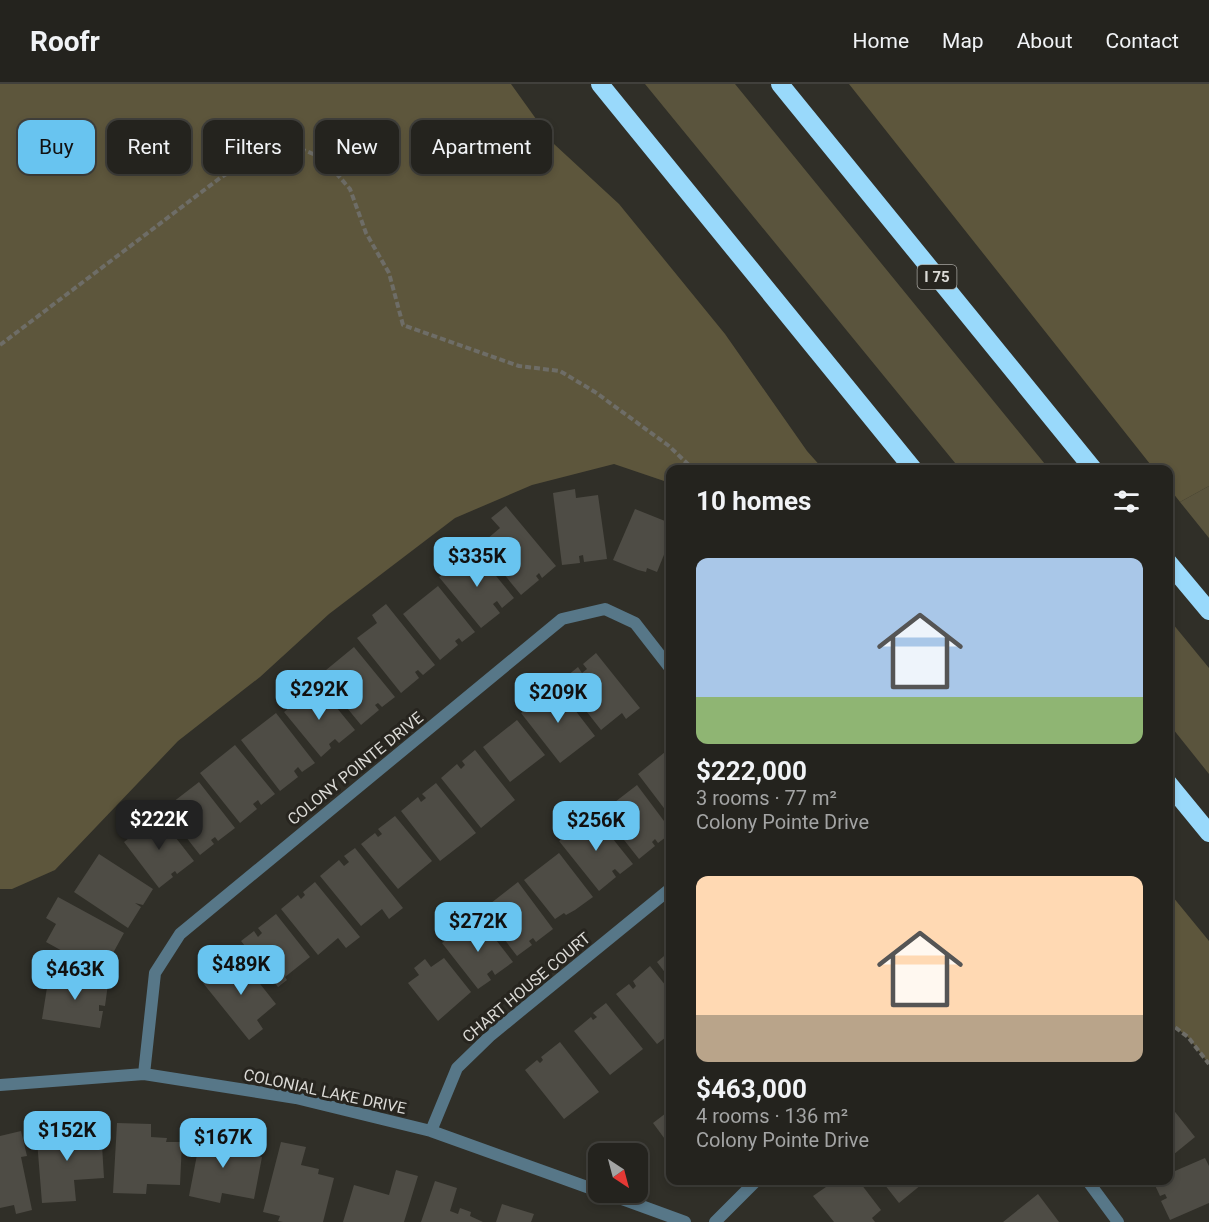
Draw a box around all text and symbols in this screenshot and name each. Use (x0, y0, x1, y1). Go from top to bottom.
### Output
text: Roofr (30, 25, 100, 58)
text: Home (853, 29, 909, 53)
text: Map (942, 29, 984, 53)
text: About (1017, 29, 1073, 53)
text: Contact (1106, 29, 1179, 53)
chip: Buy (18, 120, 95, 174)
chip: Rent (107, 120, 191, 174)
chip: Filters (203, 120, 303, 174)
chip: New (315, 120, 399, 174)
chip: Apartment (411, 120, 552, 174)
road number: I 75 (918, 265, 956, 289)
icon: filters (1110, 485, 1143, 518)
text: 10 homes (696, 486, 811, 516)
pin: $335K (435, 537, 519, 588)
text: $335K (448, 544, 506, 568)
icon: home (866, 597, 974, 705)
pin: $292K (277, 670, 361, 721)
pin: $209K (516, 673, 600, 724)
text: $292K (290, 677, 348, 701)
text: $209K (529, 680, 587, 704)
street label: COLONY POINTE DRIVE (284, 708, 427, 829)
text: $222,000 (696, 756, 807, 786)
text: 3 rooms · 77 m² (696, 786, 837, 810)
pin: $222K (117, 800, 201, 851)
pin: $256K (554, 801, 638, 852)
text: $222K (130, 807, 188, 831)
text: $256K (567, 808, 625, 832)
text: Colony Pointe Drive (696, 810, 869, 834)
pin: $272K (436, 902, 520, 953)
text: $272K (449, 909, 507, 933)
icon: home (866, 915, 974, 1023)
street label: CHART HOUSE COURT (459, 928, 594, 1046)
pin: $489K (199, 945, 283, 996)
pin: $463K (33, 950, 117, 1001)
text: $489K (212, 952, 270, 976)
text: $463K (46, 957, 104, 981)
street label: COLONIAL LAKE DRIVE (242, 1065, 408, 1118)
text: $463,000 (696, 1074, 807, 1104)
text: 4 rooms · 136 m² (696, 1104, 848, 1128)
pin: $152K (25, 1111, 109, 1162)
text: $152K (38, 1118, 96, 1142)
pin: $167K (181, 1118, 265, 1169)
text: $167K (194, 1125, 252, 1149)
text: Colony Pointe Drive (696, 1128, 869, 1152)
north arrow (588, 1143, 648, 1203)
map controls (588, 1143, 648, 1203)

